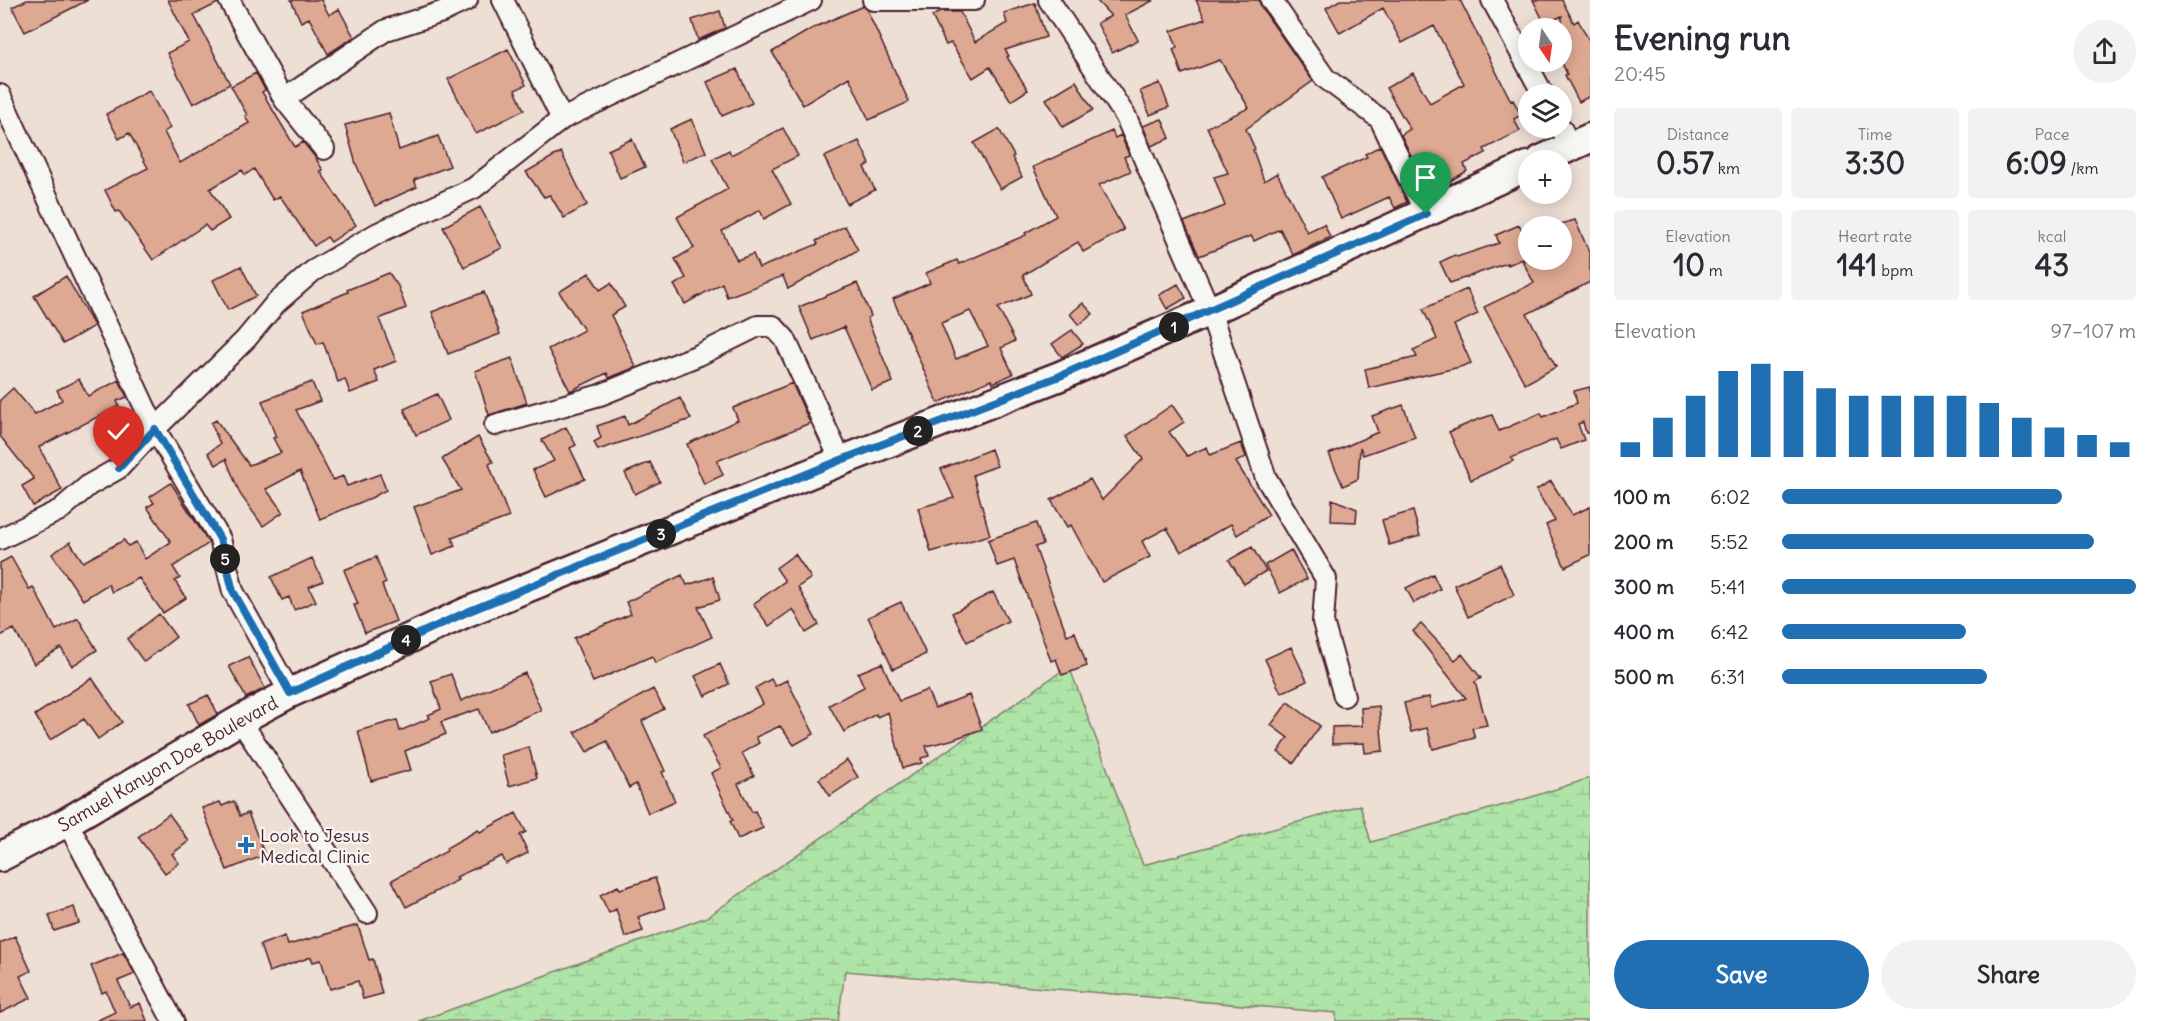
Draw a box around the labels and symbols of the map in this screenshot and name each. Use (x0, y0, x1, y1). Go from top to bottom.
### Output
north arrow (1518, 18, 1572, 72)
pin (1400, 152, 1451, 214)
pin: 1 (1159, 312, 1189, 342)
pin (93, 406, 144, 468)
pin: 2 (903, 416, 933, 446)
pin: 3 (646, 519, 676, 549)
pin: 5 (210, 544, 240, 574)
pin: 4 (391, 625, 421, 655)
street label: Samuel Kanyon Doe Boulevard (54, 690, 282, 836)
place label: Look to Jesus Medical Clinic (260, 824, 370, 868)
marker: Look to Jesus Medical Clinic (237, 836, 255, 854)

